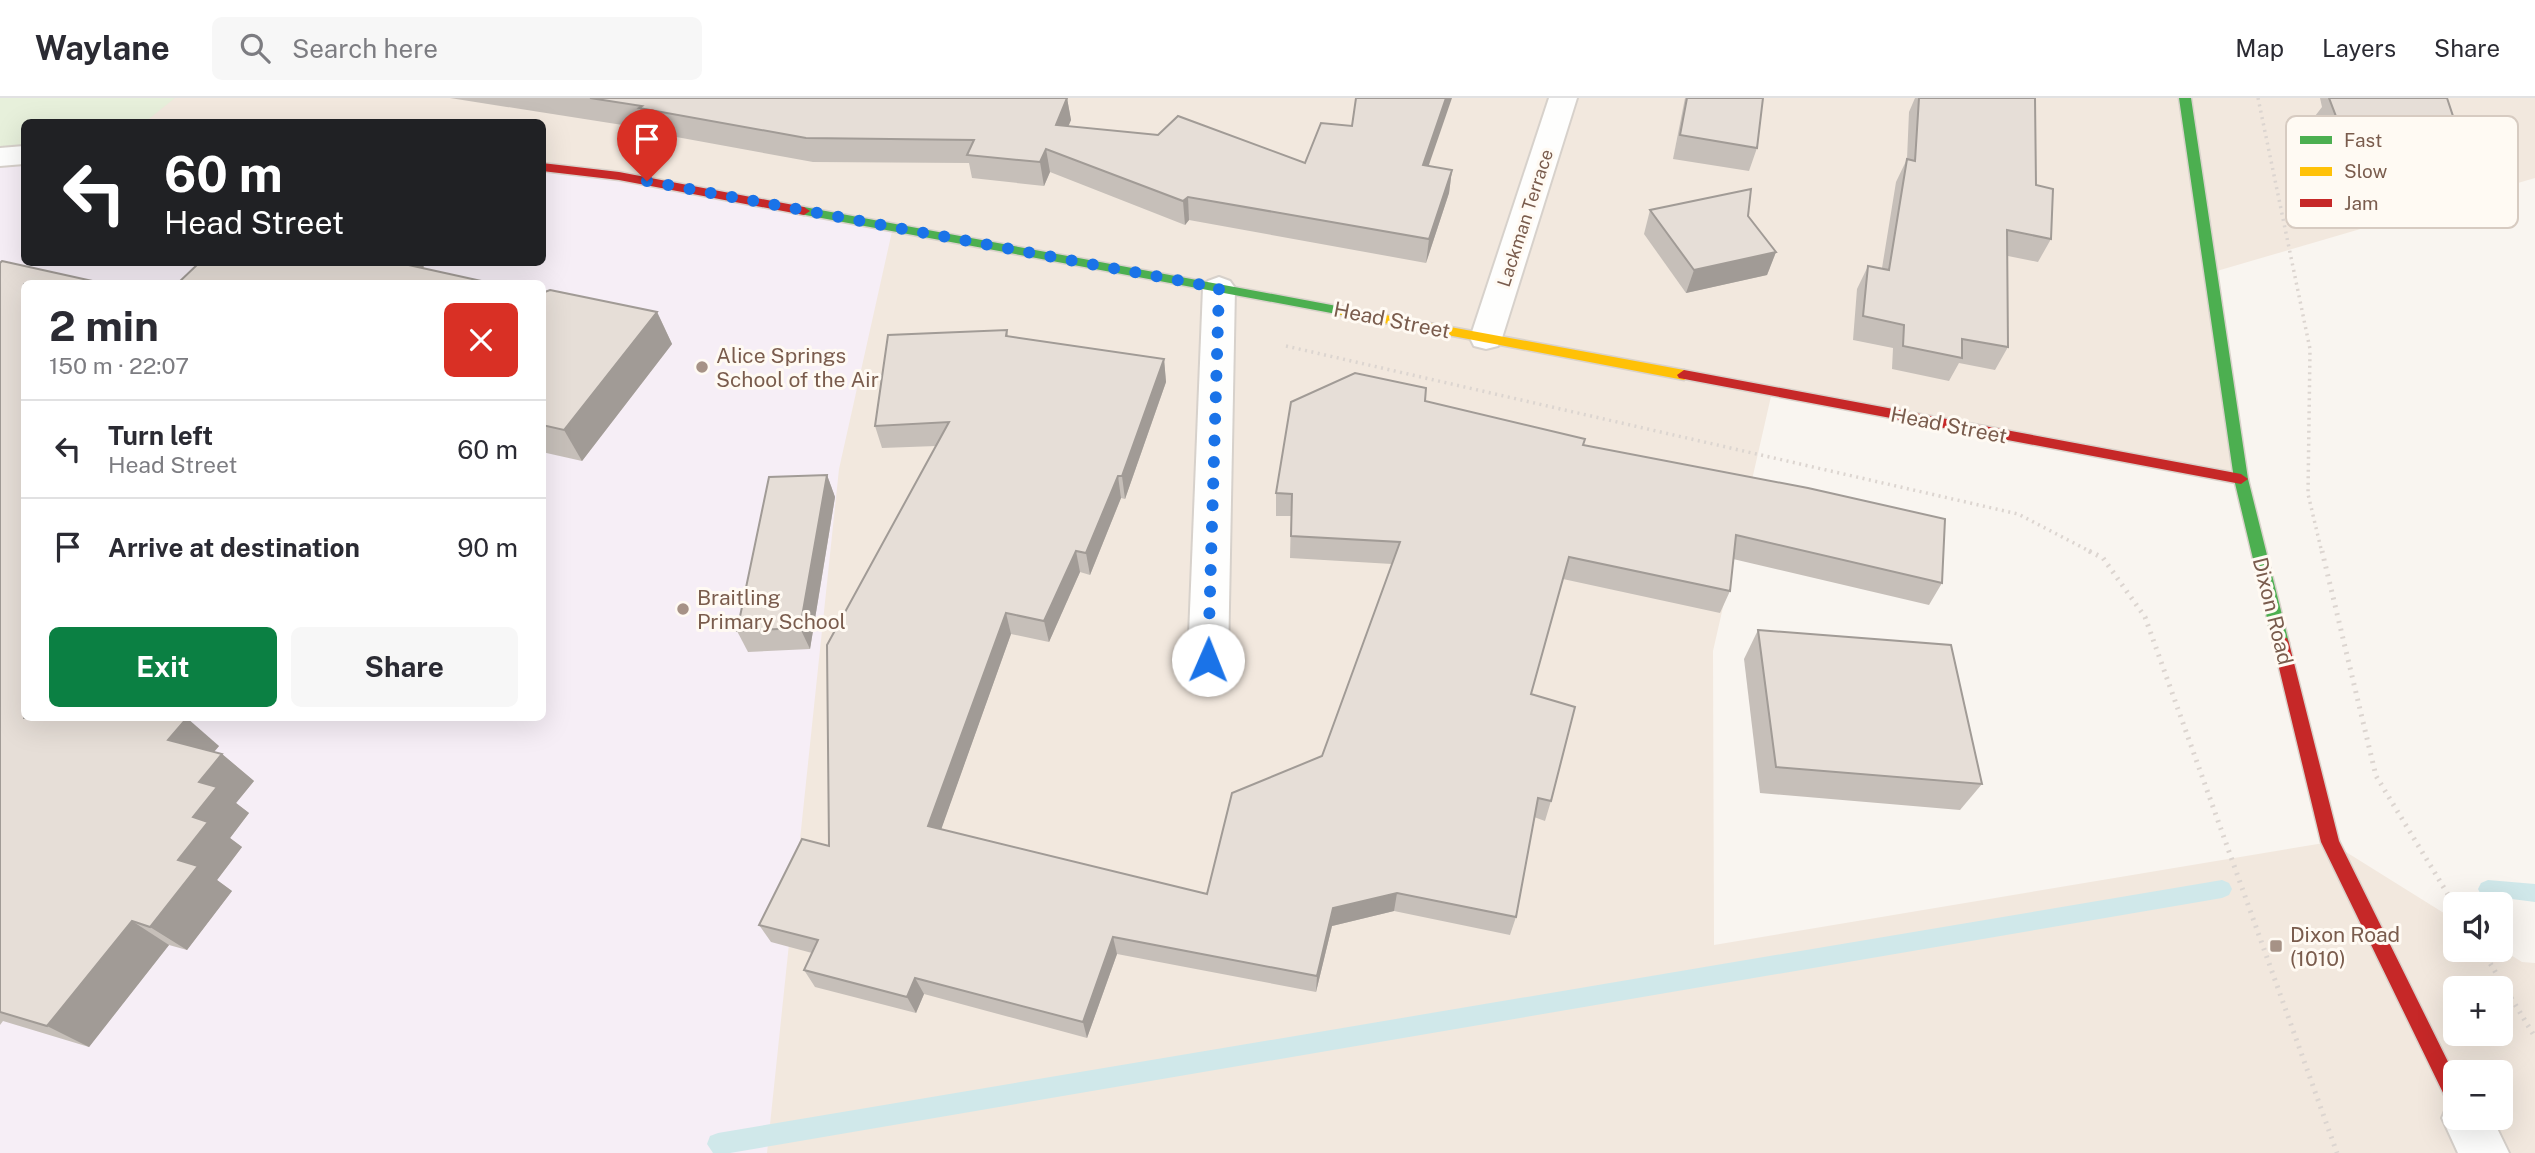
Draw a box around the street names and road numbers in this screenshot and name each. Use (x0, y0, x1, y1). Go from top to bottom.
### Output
street label: Lackman Terrace (1493, 147, 1557, 289)
street label: Head Street (1332, 296, 1452, 344)
street label: Head Street (1889, 401, 2009, 449)
street label: Dixon Road (2248, 555, 2298, 667)

